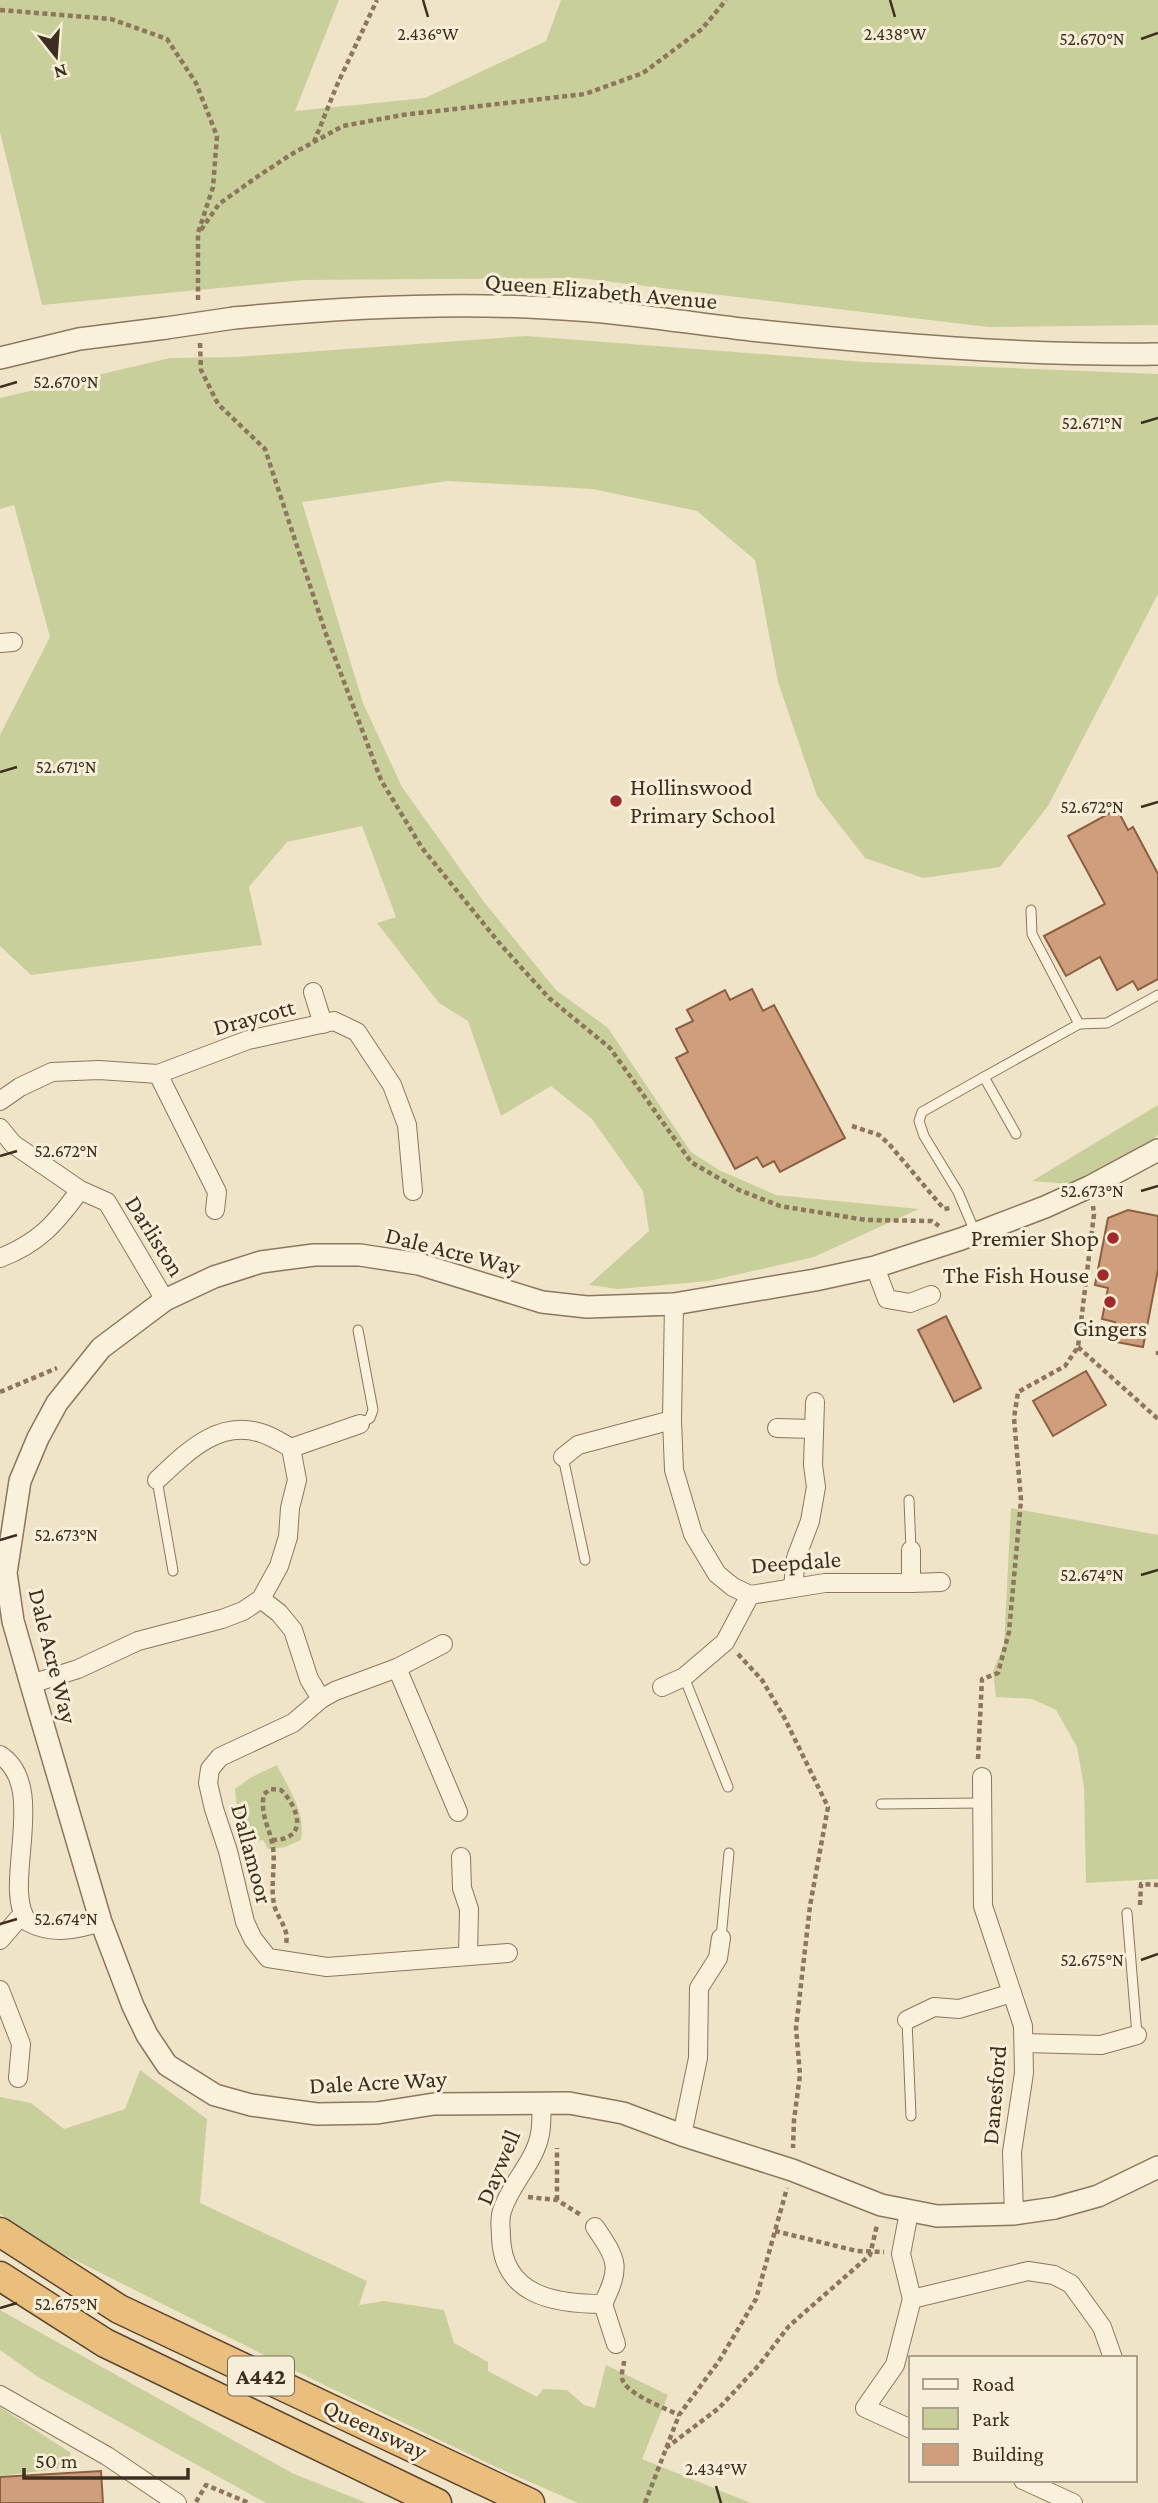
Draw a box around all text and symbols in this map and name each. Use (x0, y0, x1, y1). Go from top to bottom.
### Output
north arrow (21, 21, 91, 91)
text: 2.436°W (397, 24, 459, 44)
text: 2.438°W (864, 24, 927, 44)
text: 52.670°N (1059, 29, 1125, 49)
text: N (52, 60, 70, 84)
street label: Queen Elizabeth Avenue (484, 267, 718, 314)
text: 52.670°N (33, 372, 99, 392)
text: 52.671°N (1061, 413, 1123, 433)
text: 52.671°N (35, 757, 97, 777)
place label: Hollinswood Primary School (630, 773, 775, 828)
marker: Hollinswood Primary School (608, 793, 624, 809)
text: 52.672°N (1060, 797, 1124, 817)
street label: Draycott (210, 992, 299, 1040)
text: 52.672°N (34, 1141, 98, 1161)
text: 52.673°N (1060, 1181, 1124, 1201)
street label: Darliston (120, 1190, 191, 1281)
street label: Dale Acre Way (383, 1221, 524, 1281)
place label: Premier Shop (971, 1224, 1099, 1251)
marker: Premier Shop (1105, 1230, 1121, 1246)
place label: The Fish House (943, 1261, 1089, 1288)
marker: The Fish House (1095, 1267, 1111, 1283)
marker: Gingers (1102, 1294, 1118, 1310)
place label: Gingers (1073, 1314, 1147, 1341)
text: 52.673°N (34, 1525, 98, 1545)
street label: Deepdale (750, 1545, 842, 1578)
text: 52.674°N (1060, 1565, 1124, 1585)
street label: Dale Acre Way (24, 1586, 84, 1727)
street label: Dallamoor (226, 1801, 279, 1907)
text: 52.674°N (34, 1909, 98, 1929)
text: 52.675°N (1060, 1950, 1124, 1970)
street label: Danesford (976, 2044, 1011, 2146)
street label: Dale Acre Way (308, 2064, 449, 2099)
street label: Daywell (470, 2125, 525, 2208)
text: 52.675°N (34, 2294, 98, 2314)
road number: A442 (228, 2356, 294, 2396)
legend (909, 2356, 1137, 2482)
text: Road (972, 2372, 1015, 2396)
street label: Queensway (319, 2393, 432, 2465)
text: Park (972, 2407, 1009, 2431)
scale bar (24, 2436, 189, 2480)
text: Building (972, 2442, 1044, 2466)
text: 50 m (35, 2449, 78, 2473)
text: 2.434°W (685, 2459, 747, 2479)

